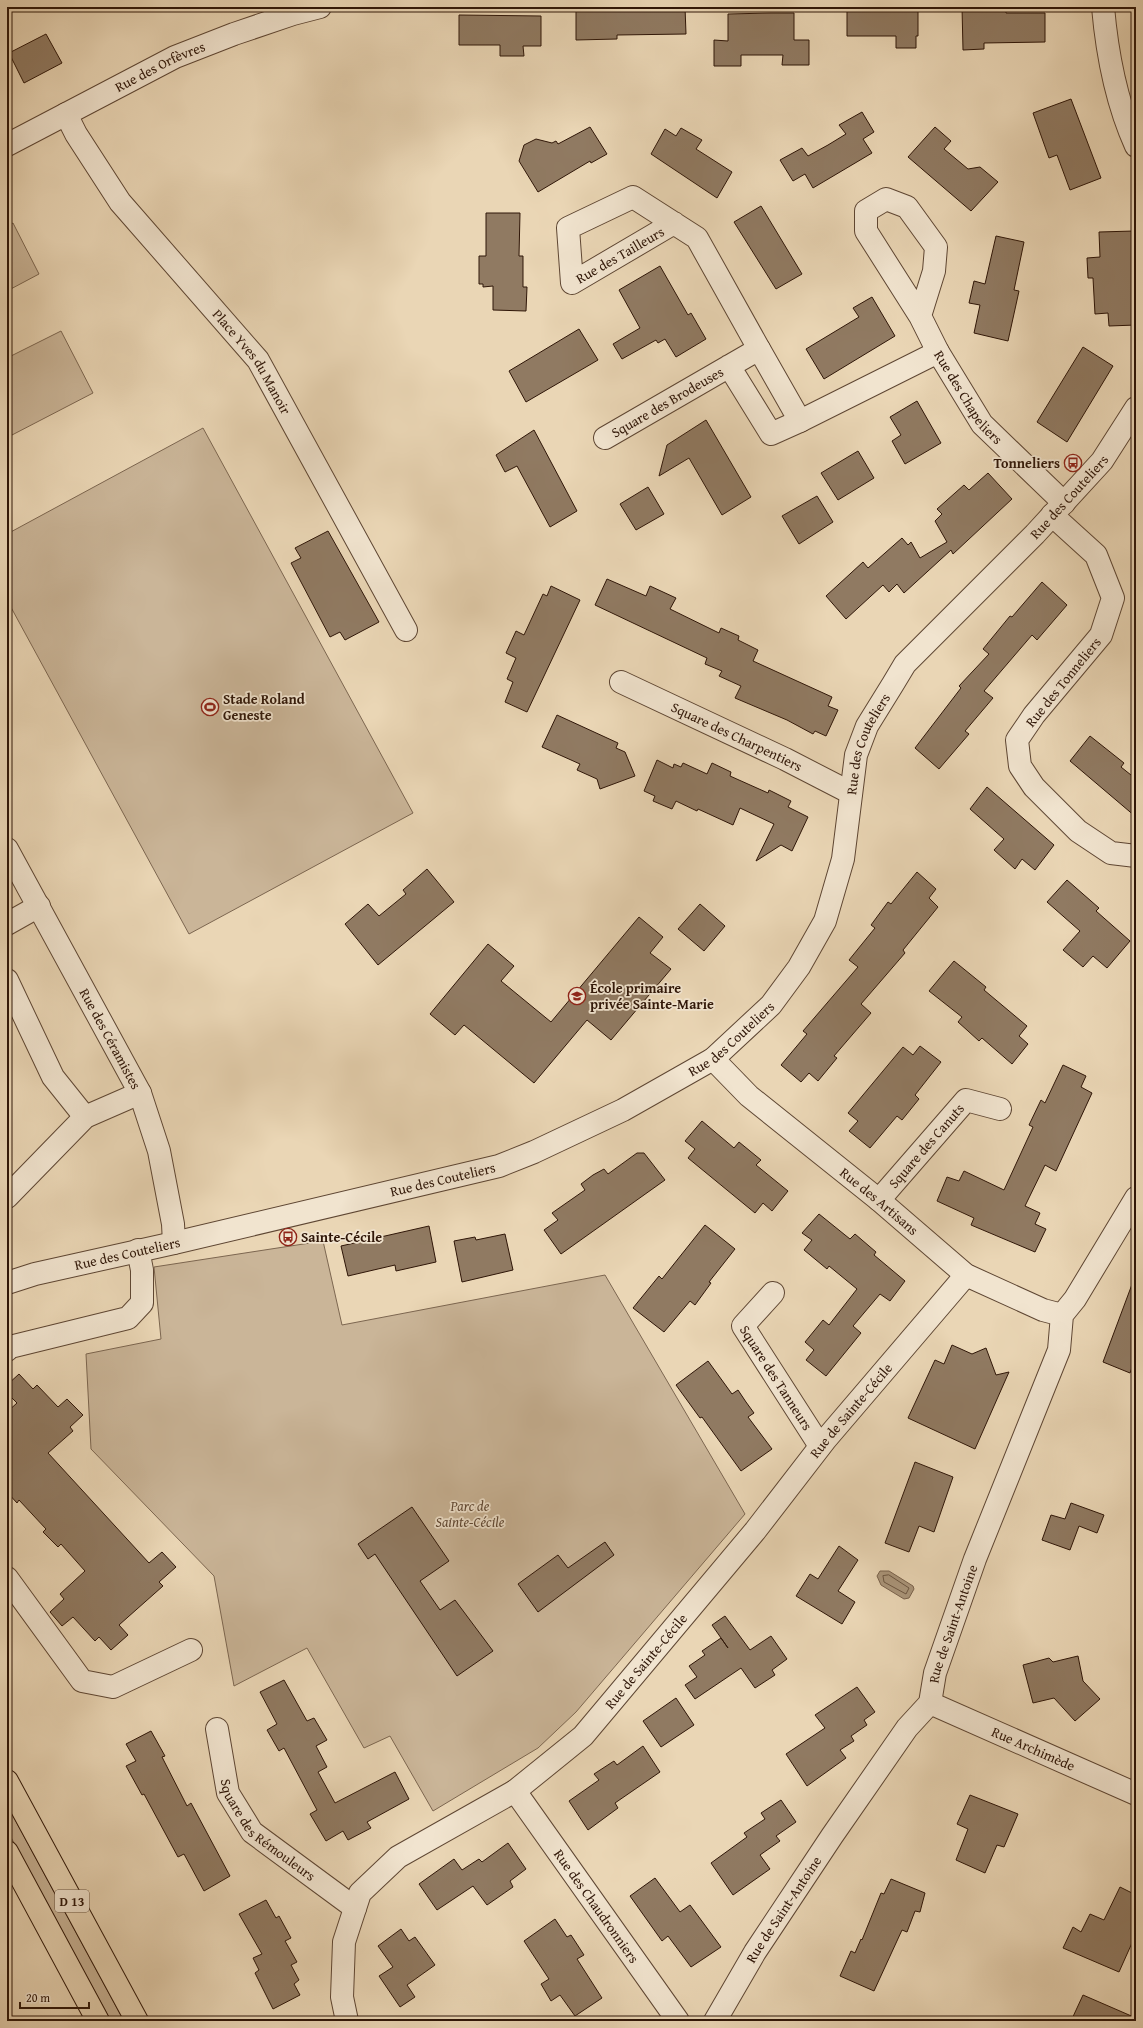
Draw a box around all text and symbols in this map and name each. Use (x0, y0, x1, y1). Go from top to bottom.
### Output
street label: Rue des Orfèvres (111, 36, 208, 97)
street label: Rue des Tailleurs (572, 222, 668, 288)
street label: Place Yves du Manoir (208, 305, 296, 418)
street label: Rue des Chapeliers (929, 346, 1007, 449)
street label: Square des Brodeuses (608, 362, 727, 442)
street label: Rue des Couteliers (1025, 451, 1113, 543)
place label: Tonneliers (993, 453, 1060, 473)
bus stop icon: Tonneliers (1063, 453, 1083, 473)
street label: Rue des Tonneliers (1020, 633, 1106, 731)
place label: Stade Roland Geneste (223, 689, 305, 725)
street label: Rue des Couteliers (841, 689, 895, 796)
sports icon: Stade Roland Geneste (200, 697, 220, 717)
street label: Square des Charpentiers (668, 697, 806, 776)
place label: École primaire privée Sainte-Marie (590, 978, 714, 1014)
street label: Rue des Céramistes (75, 984, 146, 1093)
school or university icon: École primaire privée Sainte-Marie (567, 986, 587, 1006)
street label: Rue des Couteliers (684, 997, 779, 1081)
street label: Square des Canuts (884, 1099, 969, 1192)
street label: Rue des Couteliers (388, 1157, 497, 1201)
street label: Rue des Artisans (836, 1163, 923, 1240)
bus stop icon: Sainte-Cécile (278, 1227, 298, 1247)
place label: Sainte-Cécile (301, 1227, 382, 1247)
street label: Rue des Couteliers (73, 1232, 182, 1275)
street label: Square des Tanneurs (735, 1321, 817, 1434)
street label: Rue de Sainte-Cécile (805, 1358, 897, 1462)
park label: Parc de Sainte-Cécile (436, 1496, 505, 1532)
street label: Rue de Saint-Antoine (923, 1561, 982, 1685)
street label: Rue de Sainte-Cécile (600, 1609, 692, 1713)
street label: Rue Archimède (988, 1721, 1079, 1776)
street label: Square des Rémouleurs (216, 1777, 320, 1886)
street label: Rue des Chaudronniers (549, 1845, 644, 1967)
street label: Rue de Saint-Antoine (741, 1852, 826, 1966)
road number: D 13 (55, 1890, 89, 1912)
scale bar (20, 1984, 89, 2010)
text: 20 m (26, 1989, 50, 2006)

